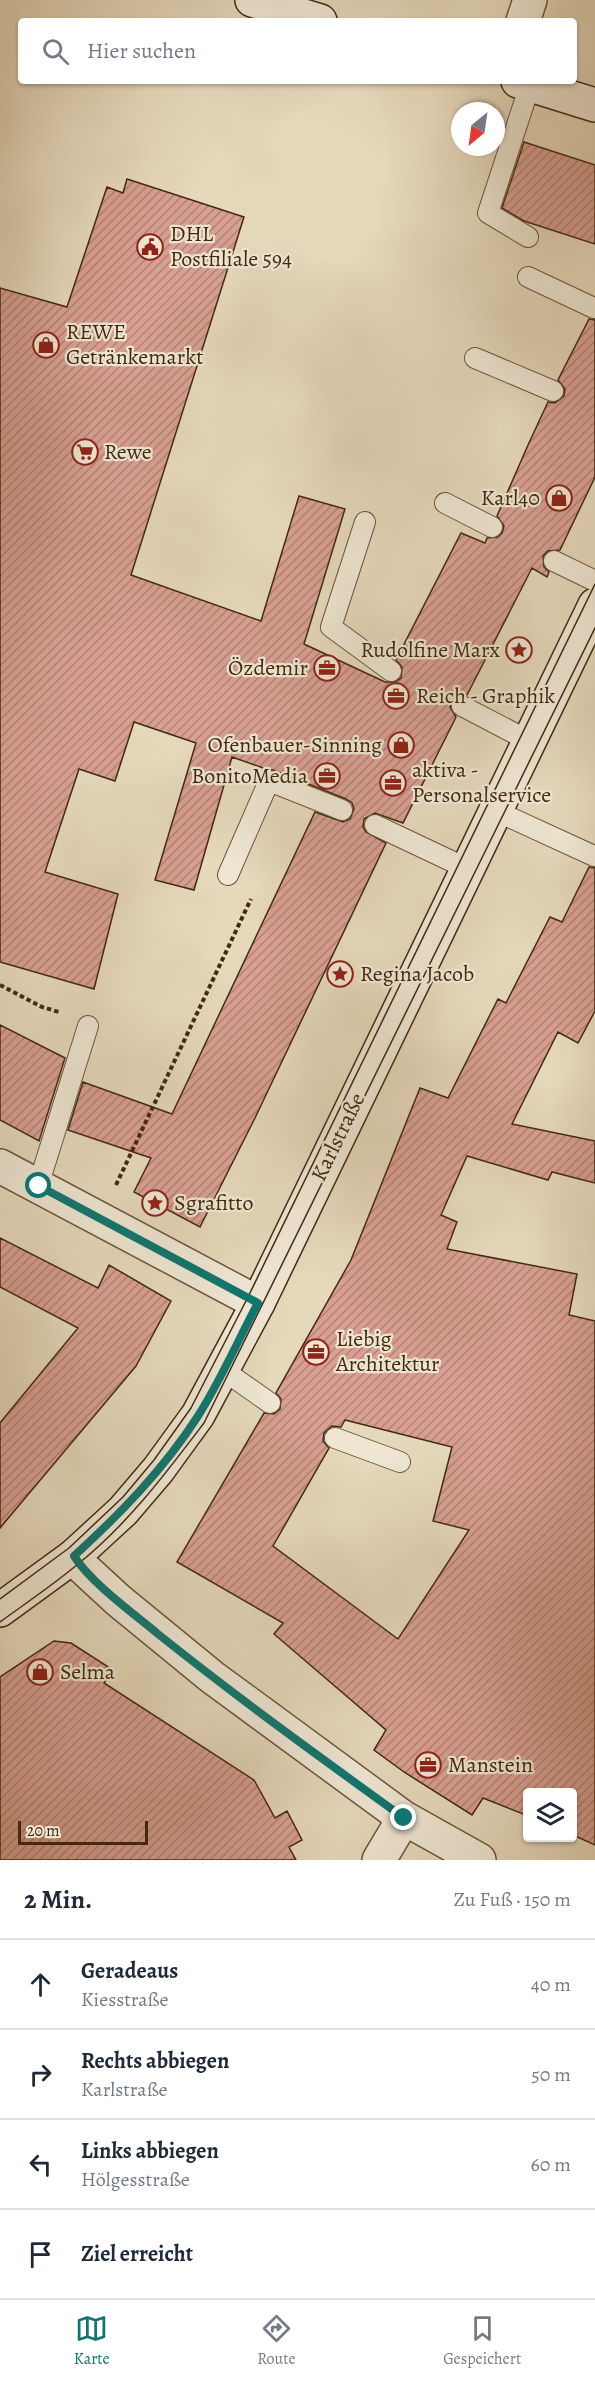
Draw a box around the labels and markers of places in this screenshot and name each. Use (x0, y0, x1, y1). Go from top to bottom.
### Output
place label: DHL Postfiliale 594 (170, 219, 292, 274)
public building icon: DHL Postfiliale 594 (135, 232, 165, 262)
place label: REWE Getränkemarkt (66, 317, 203, 372)
shop icon: REWE Getränkemarkt (31, 330, 61, 360)
supermarket icon: Rewe (70, 437, 100, 467)
place label: Rewe (104, 437, 152, 467)
place label: Karl40 (481, 483, 540, 513)
shop icon: Karl40 (544, 483, 574, 513)
place label: Rudolfine Marx (360, 635, 501, 665)
place icon: Rudolfine Marx (504, 635, 534, 665)
place label: Özdemir (228, 653, 308, 683)
office icon: Özdemir (312, 653, 342, 683)
office icon: Reich - Graphik (381, 681, 411, 711)
place label: Reich - Graphik (416, 681, 555, 711)
place label: Ofenbauer-Sinning (207, 730, 382, 760)
shop icon: Ofenbauer-Sinning (386, 730, 416, 760)
place label: aktiva - Personalservice (412, 755, 551, 810)
place label: BonitoMedia (191, 761, 309, 791)
office icon: BonitoMedia (312, 761, 342, 791)
office icon: aktiva - Personalservice (378, 768, 408, 798)
place icon: Regina Jacob (325, 959, 355, 989)
place label: Regina Jacob (360, 959, 474, 989)
place icon: Sgrafitto (140, 1188, 170, 1218)
place label: Sgrafitto (174, 1188, 254, 1218)
place label: Liebig Architektur (335, 1324, 440, 1379)
office icon: Liebig Architektur (301, 1337, 331, 1367)
shop icon: Selma (25, 1657, 55, 1687)
place label: Selma (60, 1657, 116, 1687)
office icon: Manstein (413, 1750, 443, 1780)
place label: Manstein (448, 1750, 533, 1780)

